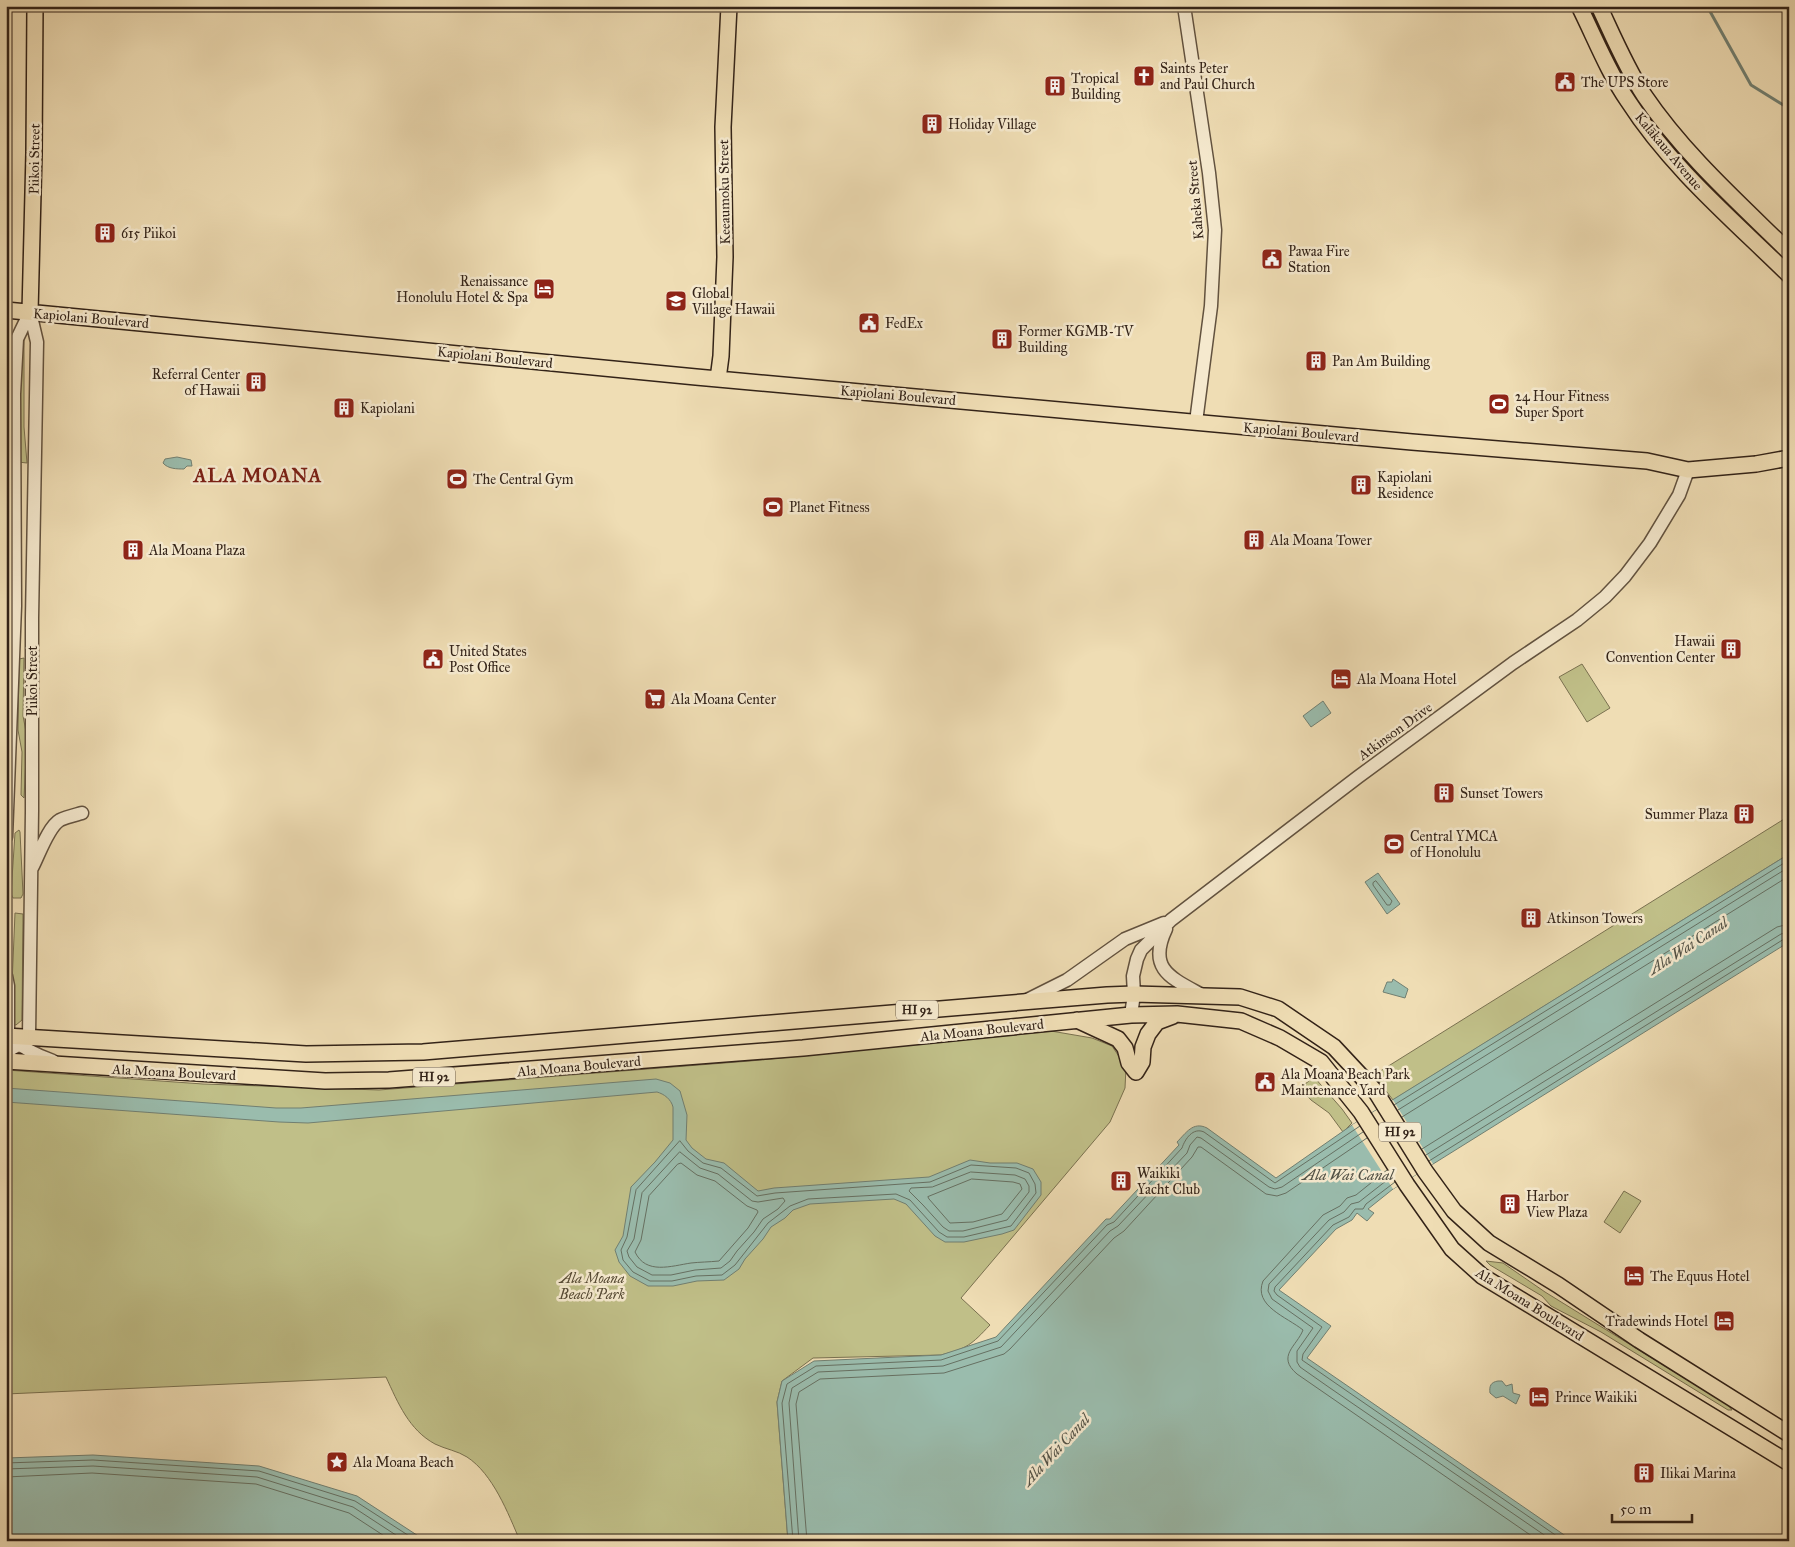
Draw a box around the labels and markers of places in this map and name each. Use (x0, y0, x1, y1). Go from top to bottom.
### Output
place label: Saints Peter and Paul Church (1160, 60, 1255, 93)
church icon: Saints Peter and Paul Church (1132, 64, 1156, 88)
place label: Tropical Building (1071, 70, 1121, 103)
public building icon: The UPS Store (1553, 70, 1577, 94)
building icon: Tropical Building (1043, 74, 1067, 98)
place label: The UPS Store (1581, 74, 1669, 91)
building icon: Holiday Village (920, 112, 944, 136)
place label: Holiday Village (948, 116, 1037, 133)
building icon: 615 Piikoi (93, 221, 117, 245)
place label: 615 Piikoi (121, 225, 176, 242)
place label: Pawaa Fire Station (1288, 243, 1350, 276)
public building icon: Pawaa Fire Station (1260, 247, 1284, 271)
place label: Renaissance Honolulu Hotel & Spa (396, 273, 528, 306)
hotel icon: Renaissance Honolulu Hotel & Spa (532, 277, 556, 301)
place label: Global Village Hawaii (691, 285, 775, 318)
school or university icon: Global Village Hawaii (664, 289, 688, 313)
public building icon: FedEx (857, 311, 881, 335)
place label: FedEx (885, 315, 924, 332)
place label: Former KGMB-TV Building (1018, 323, 1135, 356)
building icon: Former KGMB-TV Building (990, 327, 1014, 351)
building icon: Pan Am Building (1304, 349, 1328, 373)
place label: Pan Am Building (1332, 353, 1430, 370)
place label: Referral Center of Hawaii (152, 366, 241, 399)
building icon: Referral Center of Hawaii (244, 370, 268, 394)
place label: 24 Hour Fitness Super Sport (1515, 388, 1609, 421)
sports icon: 24 Hour Fitness Super Sport (1487, 392, 1511, 416)
building icon: Kapiolani (332, 396, 356, 420)
place label: Kapiolani (360, 400, 415, 417)
sports icon: The Central Gym (445, 467, 469, 491)
place label: Kapiolani Residence (1377, 469, 1434, 502)
place label: The Central Gym (473, 471, 574, 488)
building icon: Kapiolani Residence (1349, 473, 1373, 497)
sports icon: Planet Fitness (761, 495, 785, 519)
place label: Planet Fitness (789, 499, 870, 516)
building icon: Ala Moana Tower (1242, 528, 1266, 552)
place label: Ala Moana Tower (1269, 532, 1372, 549)
building icon: Ala Moana Plaza (121, 538, 145, 562)
place label: Ala Moana Plaza (148, 542, 245, 559)
place label: Hawaii Convention Center (1606, 633, 1716, 666)
building icon: Hawaii Convention Center (1719, 637, 1743, 661)
place label: United States Post Office (449, 643, 527, 676)
public building icon: United States Post Office (421, 647, 445, 671)
hotel icon: Ala Moana Hotel (1329, 667, 1353, 691)
place label: Ala Moana Hotel (1356, 671, 1457, 688)
supermarket icon: Ala Moana Center (643, 687, 667, 711)
place label: Ala Moana Center (670, 691, 777, 708)
building icon: Sunset Towers (1432, 781, 1456, 805)
place label: Sunset Towers (1460, 785, 1543, 802)
building icon: Summer Plaza (1732, 802, 1756, 826)
place label: Summer Plaza (1645, 806, 1728, 823)
place label: Central YMCA of Honolulu (1410, 828, 1499, 861)
sports icon: Central YMCA of Honolulu (1382, 832, 1406, 856)
building icon: Atkinson Towers (1519, 906, 1543, 930)
place label: Atkinson Towers (1546, 910, 1643, 927)
place label: Ala Moana Beach Park Maintenance Yard (1280, 1066, 1410, 1099)
public building icon: Ala Moana Beach Park Maintenance Yard (1253, 1070, 1277, 1094)
place label: Waikiki Yacht Club (1137, 1165, 1200, 1198)
building icon: Waikiki Yacht Club (1109, 1169, 1133, 1193)
place label: Harbor View Plaza (1525, 1188, 1588, 1221)
building icon: Harbor View Plaza (1498, 1192, 1522, 1216)
hotel icon: The Equus Hotel (1622, 1264, 1646, 1288)
place label: The Equus Hotel (1650, 1268, 1750, 1286)
hotel icon: Tradewinds Hotel (1712, 1309, 1736, 1333)
place label: Tradewinds Hotel (1605, 1313, 1708, 1330)
hotel icon: Prince Waikiki (1527, 1385, 1551, 1409)
place label: Prince Waikiki (1555, 1389, 1638, 1406)
place icon: Ala Moana Beach (325, 1450, 349, 1474)
place label: Ala Moana Beach (352, 1454, 454, 1471)
building icon: Ilikai Marina (1632, 1461, 1656, 1485)
place label: Ilikai Marina (1660, 1465, 1736, 1482)

